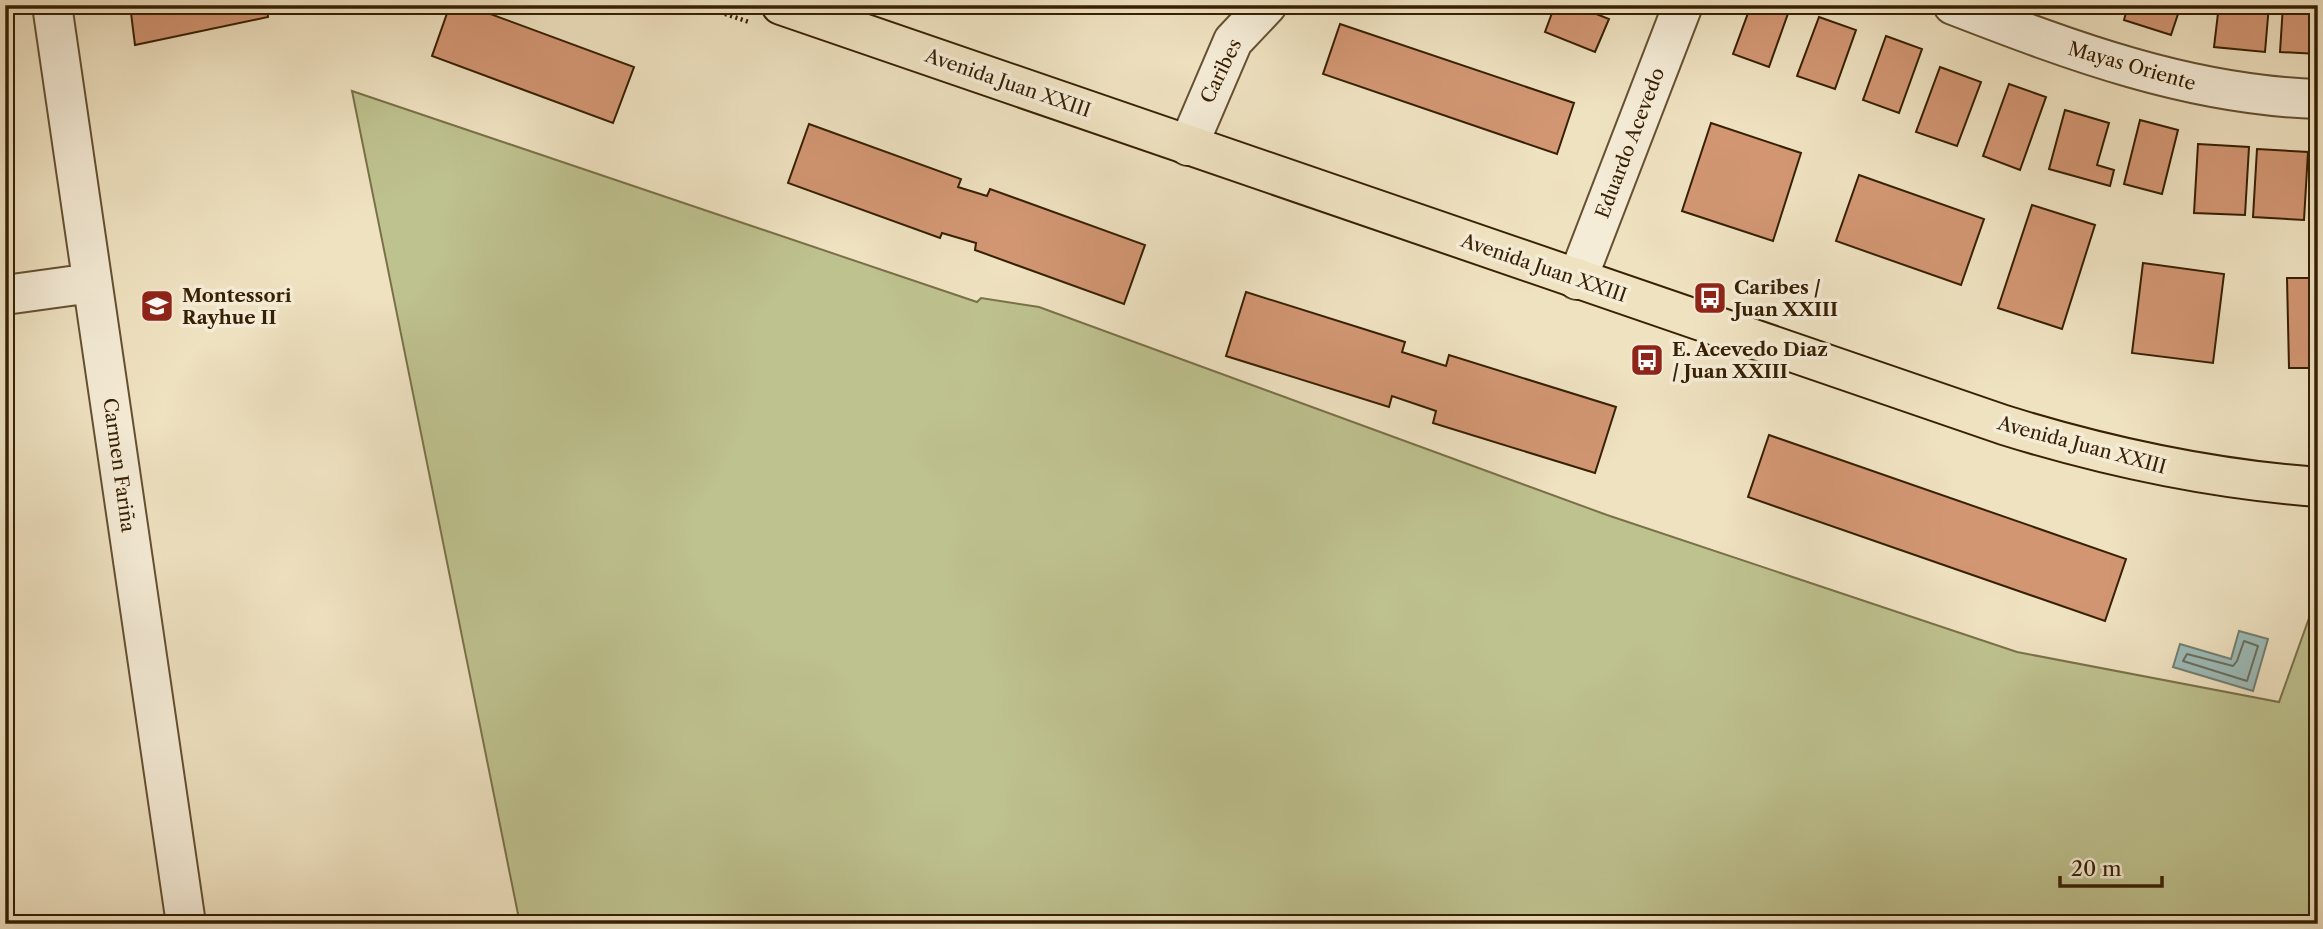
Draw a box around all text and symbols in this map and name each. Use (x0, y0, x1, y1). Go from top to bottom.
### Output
street label: Caribes (1196, 35, 1246, 107)
street label: Mayas Oriente (2066, 37, 2198, 95)
street label: Avenida Juan XXIII (921, 44, 1094, 122)
street label: Eduardo Acevedo (1591, 65, 1669, 221)
street label: Avenida Juan XXIII (1457, 229, 1630, 307)
place label: Caribes / Juan XXIII (1731, 276, 1838, 321)
bus stop icon: Caribes / Juan XXIII (1691, 279, 1729, 317)
place label: Montessori Rayhue II (182, 284, 292, 329)
school or university icon: Montessori Rayhue II (138, 287, 176, 325)
place label: E. Acevedo Diaz / Juan XXIII (1672, 338, 1828, 383)
bus stop icon: E. Acevedo Diaz / Juan XXIII (1628, 341, 1666, 379)
street label: Carmen Fariña (98, 396, 140, 534)
street label: Avenida Juan XXIII (1994, 411, 2169, 479)
scale bar (2060, 845, 2162, 889)
text: 20 m (2071, 856, 2122, 881)

